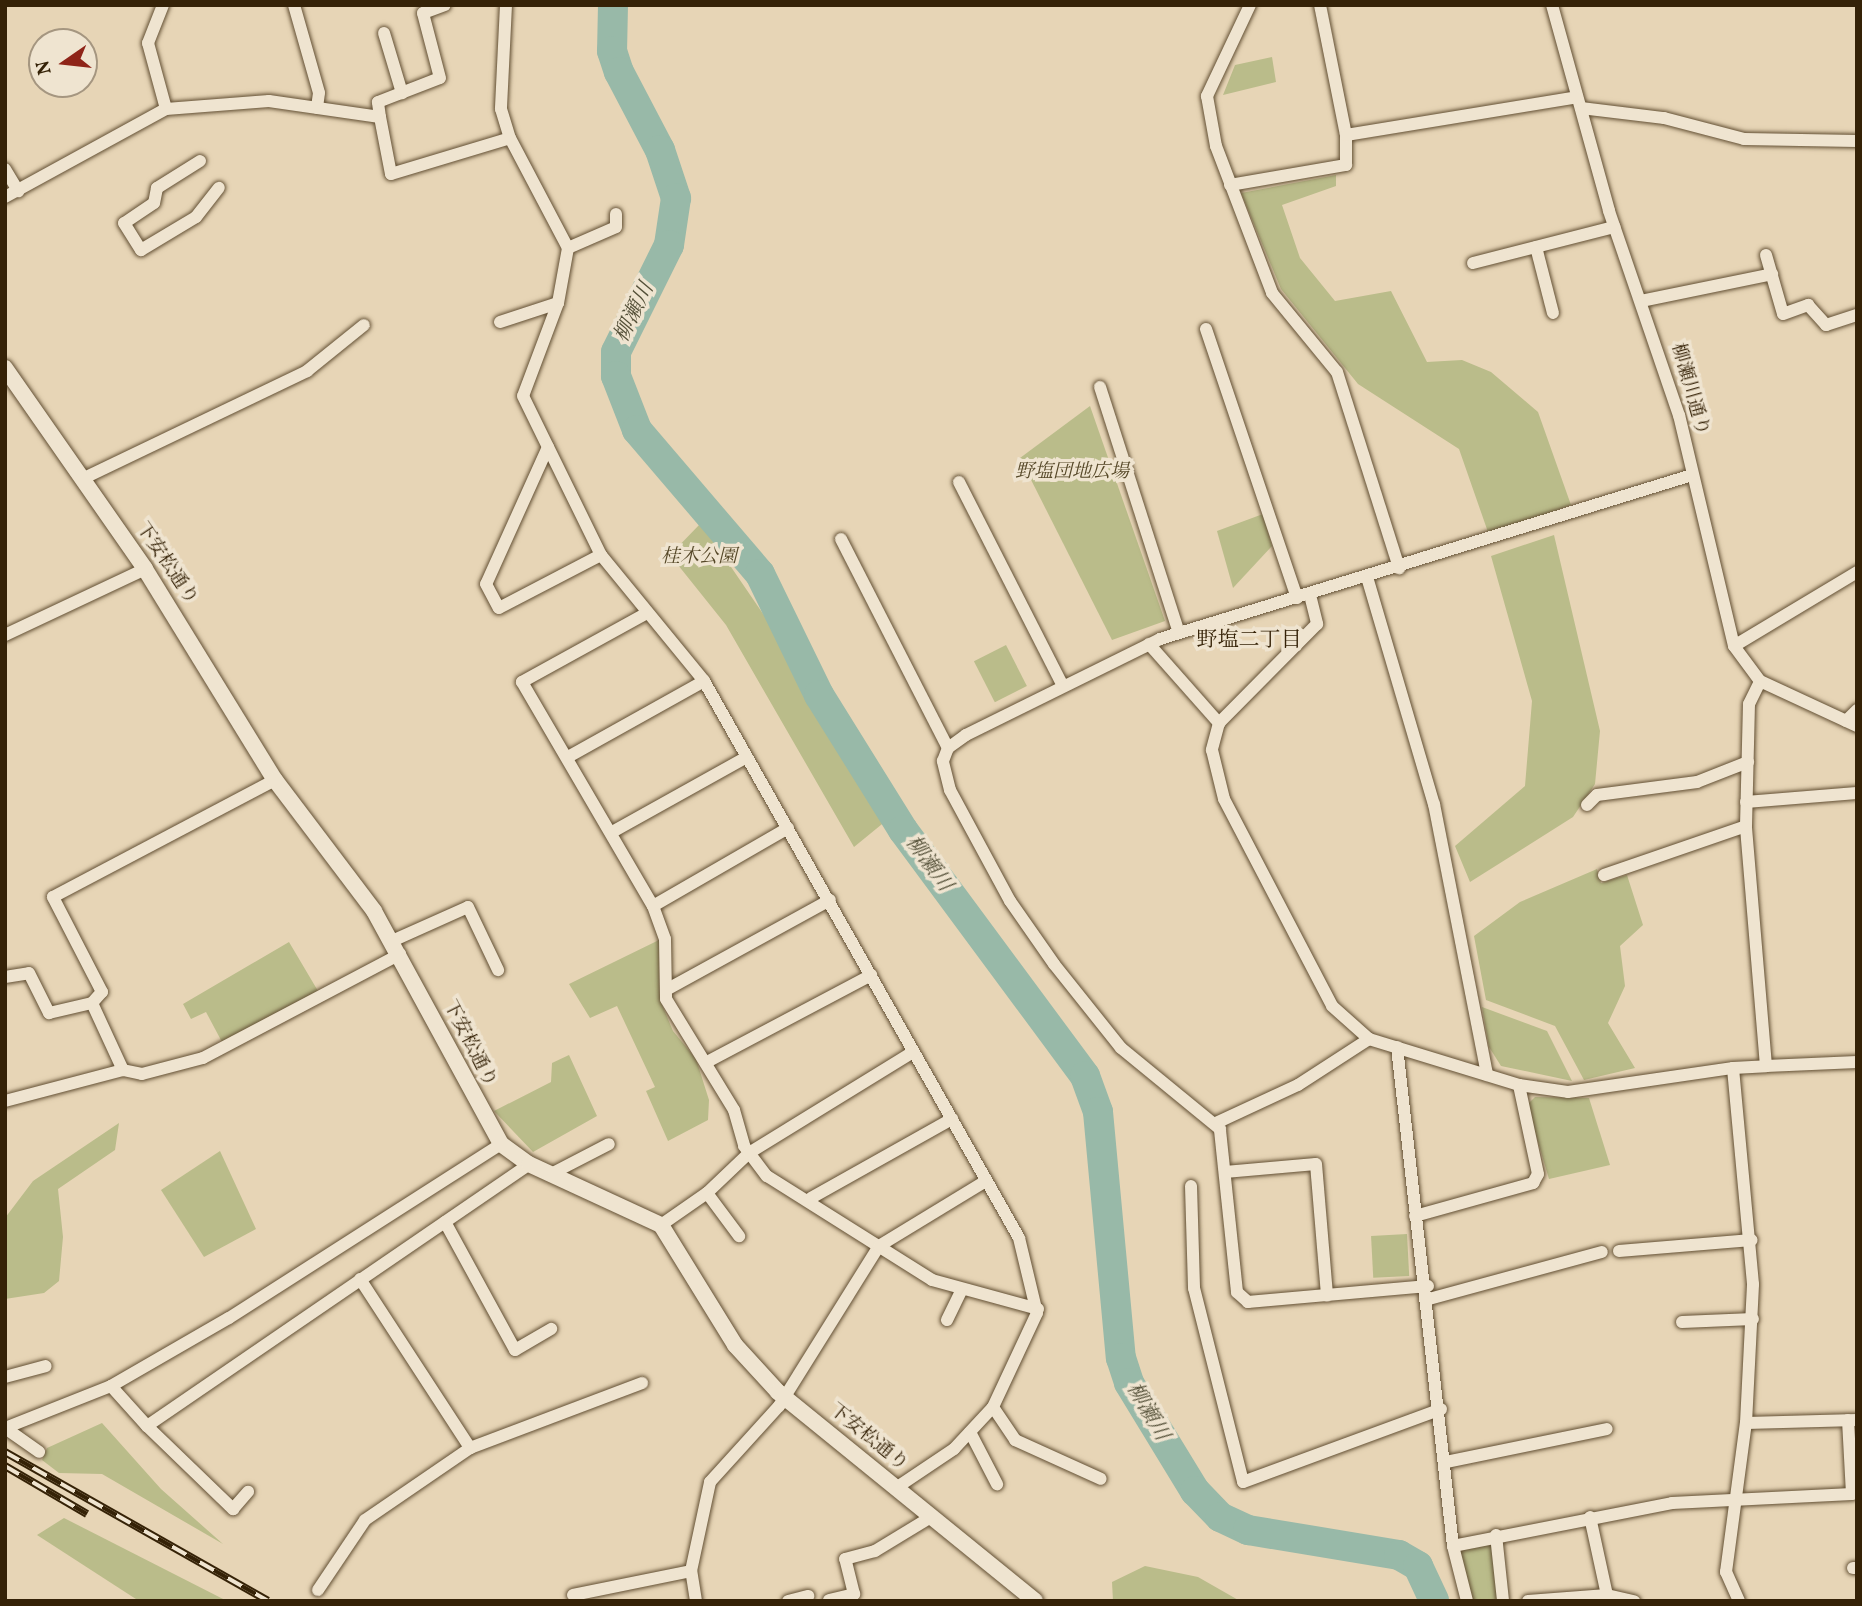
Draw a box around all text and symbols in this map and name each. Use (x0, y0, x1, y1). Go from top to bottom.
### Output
north arrow (28, 28, 98, 98)
text: N (30, 58, 59, 77)
water label: 柳瀬川 (610, 279, 660, 347)
street label: 柳瀬川通り (1665, 341, 1713, 439)
park label: 野塩団地広場 (1015, 462, 1129, 484)
street label: 下安松通り (130, 518, 202, 610)
park label: 桂木公園 (661, 547, 737, 569)
district label: 野塩二丁目 (1197, 628, 1301, 654)
water label: 柳瀬川 (899, 831, 957, 897)
street label: 下安松通り (437, 997, 501, 1091)
water label: 柳瀬川 (1120, 1378, 1174, 1446)
street label: 下安松通り (824, 1399, 912, 1477)

